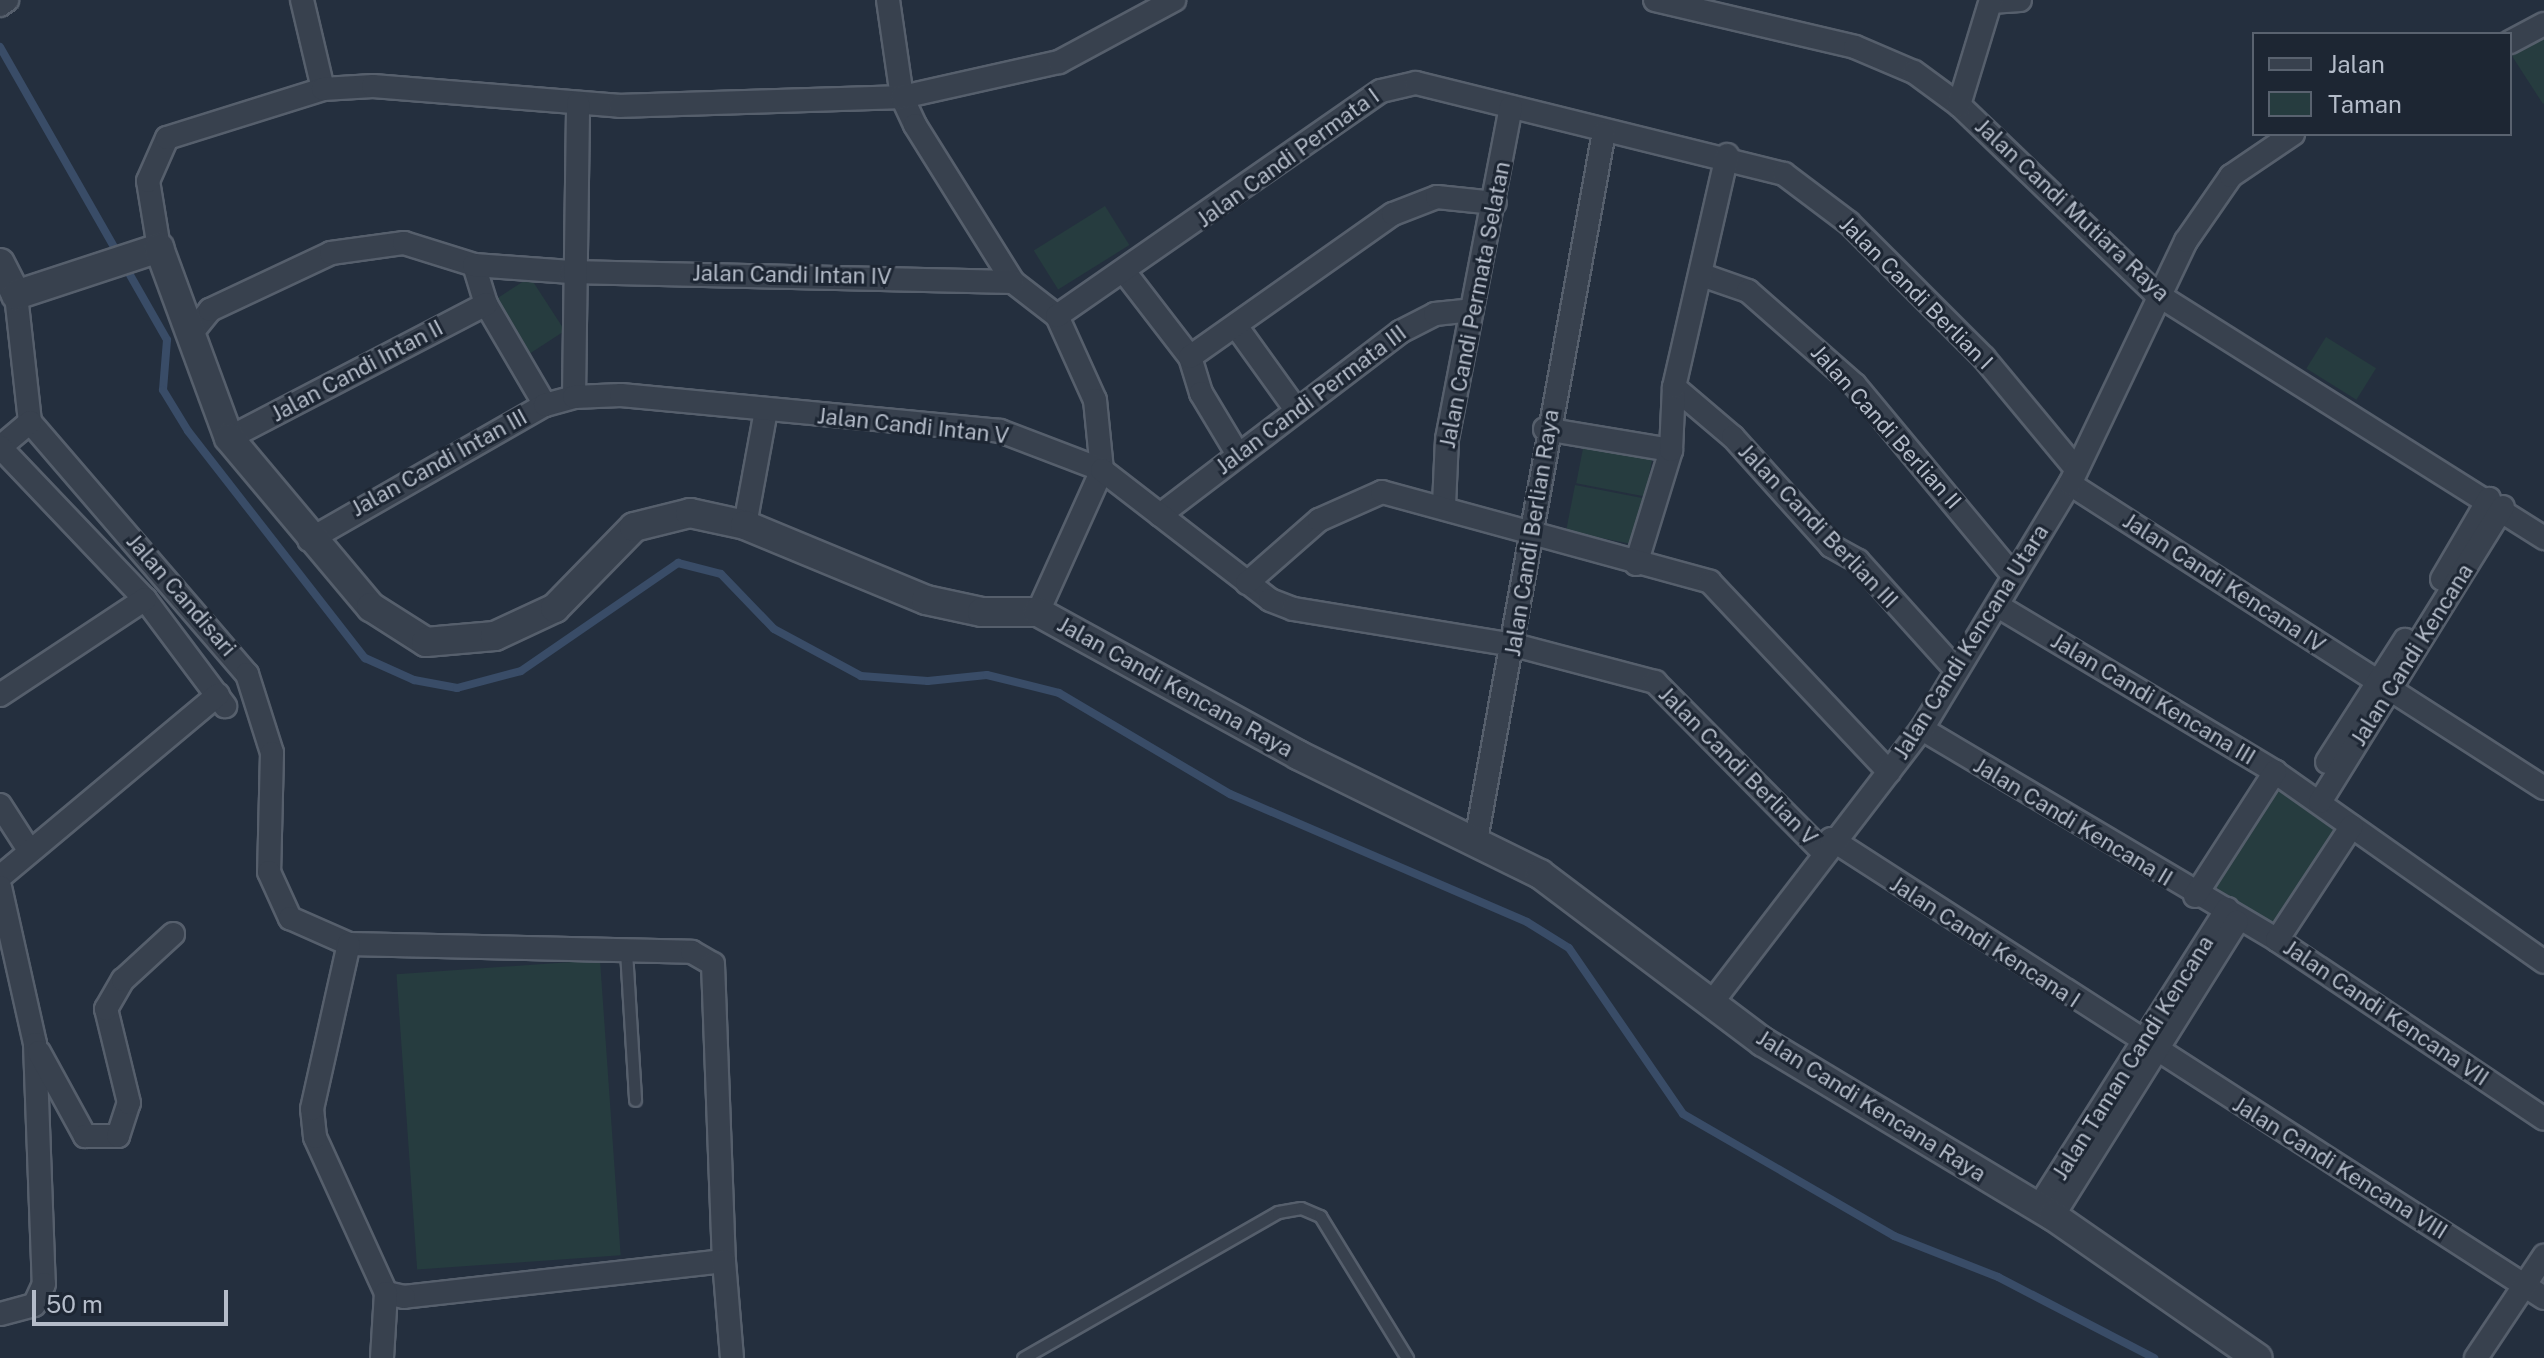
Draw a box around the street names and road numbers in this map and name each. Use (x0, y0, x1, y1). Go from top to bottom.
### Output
street label: Jalan Candi Permata I (1192, 83, 1384, 233)
street label: Jalan Candi Mutiara Raya (1970, 113, 2174, 307)
street label: Jalan Candi Permata Selatan (1434, 159, 1516, 451)
street label: Jalan Candi Berlian I (1834, 211, 1998, 375)
street label: Jalan Candi Intan IV (692, 260, 892, 290)
street label: Jalan Candi Intan II (266, 315, 448, 427)
street label: Jalan Candi Permata III (1211, 320, 1411, 480)
street label: Jalan Candi Berlian II (1805, 339, 1967, 515)
street label: Jalan Candi Intan V (815, 403, 1011, 449)
street label: Jalan Candi Intan III (346, 404, 532, 522)
street label: Jalan Candi Berlian Raya (1499, 408, 1565, 658)
street label: Jalan Candi Berlian III (1733, 438, 1903, 614)
street label: Jalan Candi Kencana IV (2118, 508, 2330, 658)
street label: Jalan Candi Kencana Utara (1888, 520, 2054, 764)
street label: Jalan Candisari (121, 528, 241, 662)
street label: Jalan Candi Kencana (2345, 559, 2479, 751)
street label: Jalan Candi Kencana Raya (1053, 611, 1297, 763)
street label: Jalan Candi Kencana III (2046, 627, 2260, 771)
street label: Jalan Candi Berlian V (1653, 681, 1823, 851)
street label: Jalan Candi Kencana II (1969, 752, 2177, 892)
street label: Jalan Candi Kencana I (1885, 871, 2085, 1013)
street label: Jalan Taman Candi Kencana (2047, 931, 2219, 1185)
street label: Jalan Candi Kencana VII (2278, 934, 2494, 1092)
street label: Jalan Candi Kencana Raya (1752, 1025, 1990, 1187)
street label: Jalan Candi Kencana VIII (2228, 1091, 2452, 1245)

